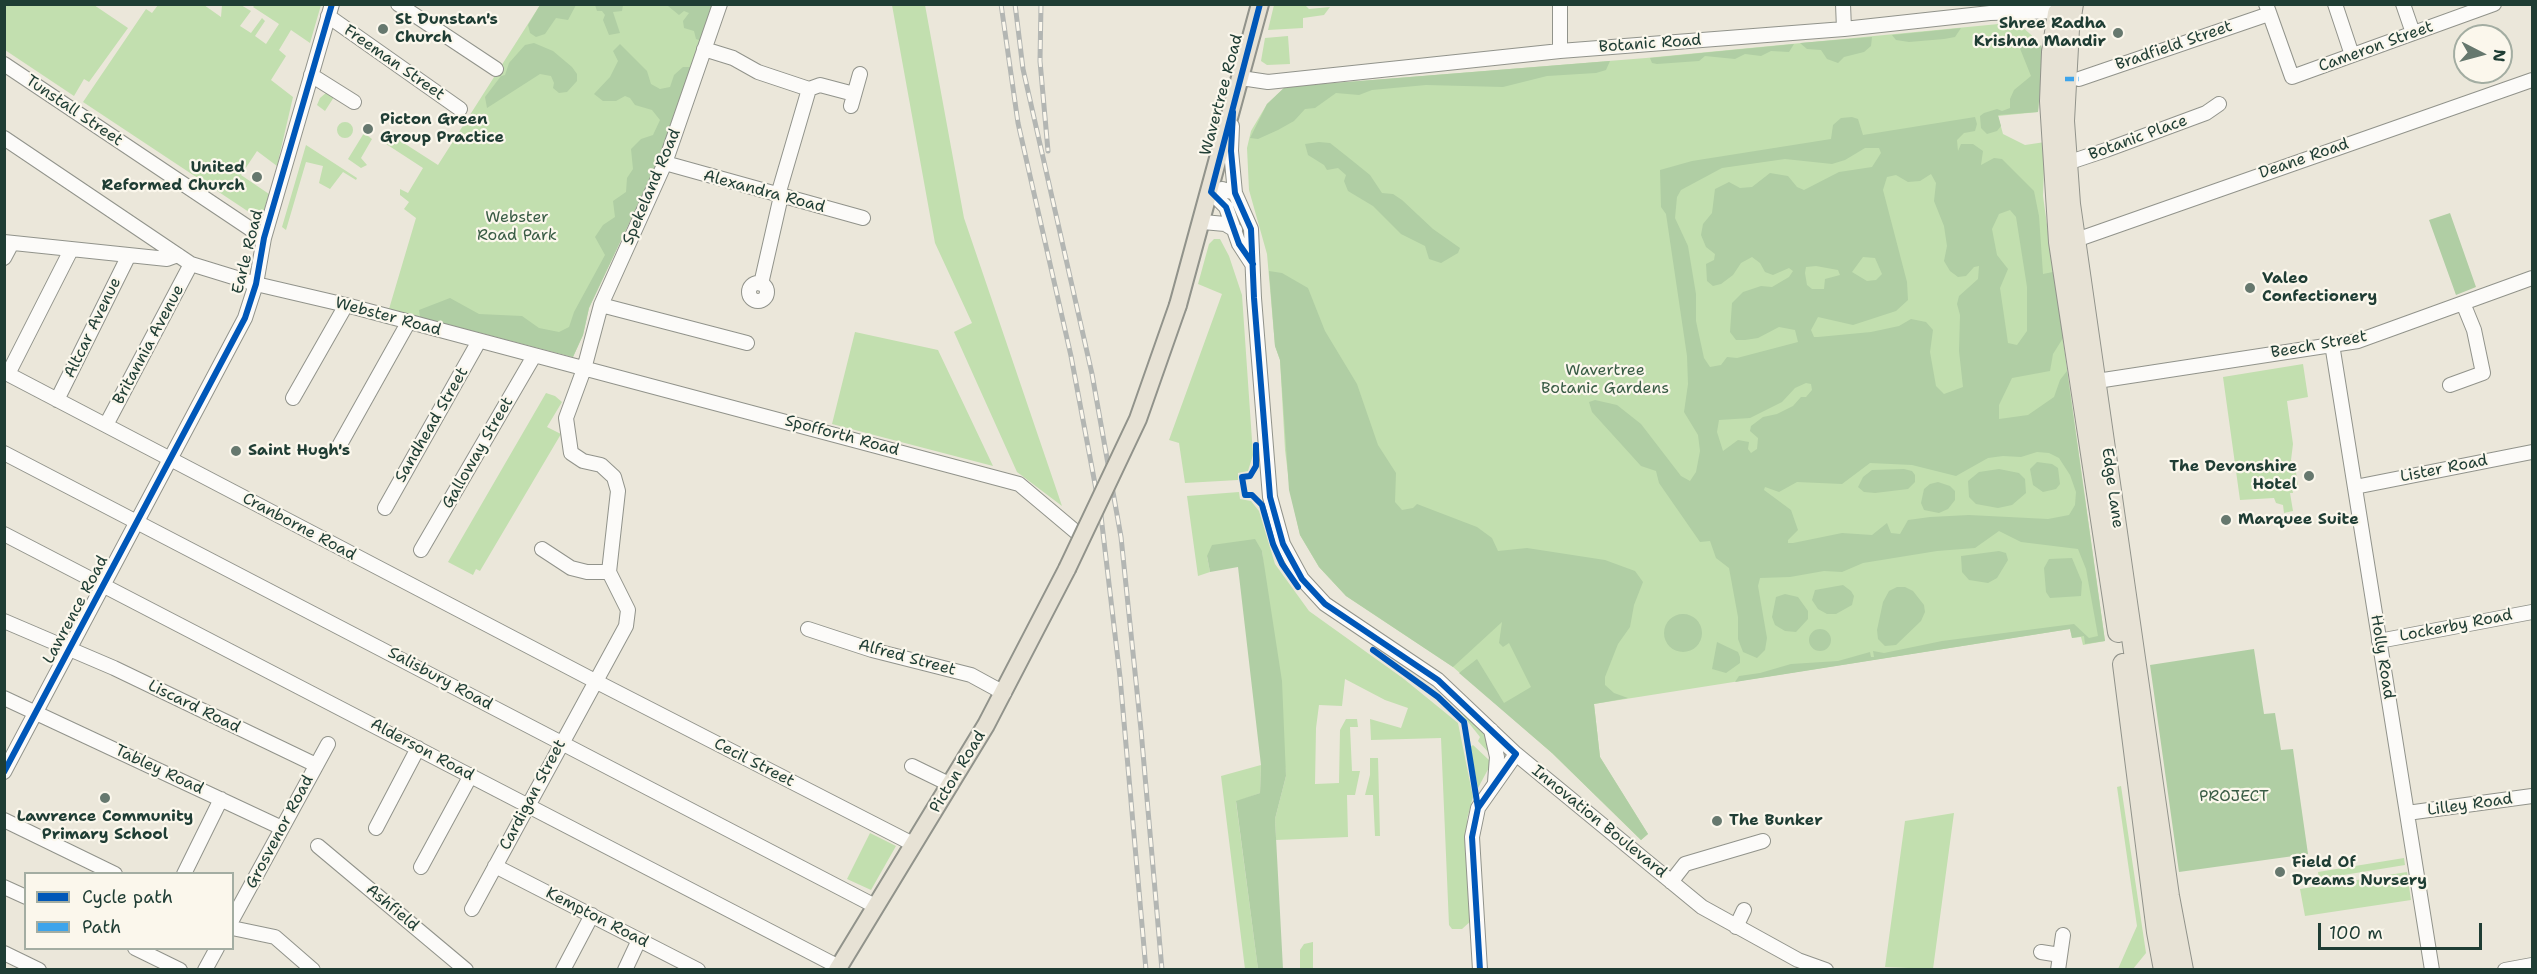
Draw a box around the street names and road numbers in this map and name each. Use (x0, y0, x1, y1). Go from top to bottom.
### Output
street label: Bradfield Street (2113, 17, 2235, 75)
street label: Cameron Street (2316, 17, 2436, 77)
street label: Freeman Street (340, 21, 448, 105)
street label: Botanic Road (1598, 31, 1702, 57)
street label: Wavertree Road (1197, 32, 1247, 158)
street label: Tunstall Street (22, 71, 126, 151)
street label: Botanic Place (2086, 111, 2190, 165)
street label: Spekeland Road (619, 126, 685, 248)
street label: Deane Road (2257, 135, 2351, 183)
street label: Alexandra Road (701, 167, 827, 217)
street label: Earle Road (228, 208, 268, 296)
street label: Altcar Avenue (60, 275, 126, 381)
street label: Britannia Avenue (109, 282, 189, 408)
street label: Webster Road (333, 294, 443, 340)
street label: Beech Street (2269, 327, 2369, 363)
street label: Sandhead Street (391, 364, 473, 486)
street label: Galloway Street (438, 394, 518, 512)
street label: Spofforth Road (783, 412, 901, 460)
street label: Edge Lane (2097, 447, 2127, 529)
street label: Lister Road (2399, 451, 2489, 487)
street label: Cranborne Road (239, 489, 359, 565)
street label: Lawrence Road (39, 553, 113, 667)
street label: Lockerby Road (2398, 606, 2514, 646)
street label: Holly Road (2366, 613, 2398, 701)
street label: Alfred Street (856, 636, 958, 680)
street label: Salisbury Road (384, 643, 496, 715)
street label: Liscard Road (145, 676, 243, 738)
street label: Alderson Road (367, 715, 477, 785)
street label: Picton Road (926, 727, 990, 817)
street label: Cecil Street (711, 735, 797, 791)
street label: Cardigan Street (496, 736, 570, 854)
street label: Tabley Road (112, 741, 206, 799)
street label: Innovation Boulevard (1528, 762, 1670, 882)
street label: Grosvenor Road (242, 772, 318, 892)
street label: Lilley Road (2426, 790, 2514, 820)
street label: Ashfield (362, 880, 422, 936)
street label: Kempton Road (542, 884, 652, 952)

